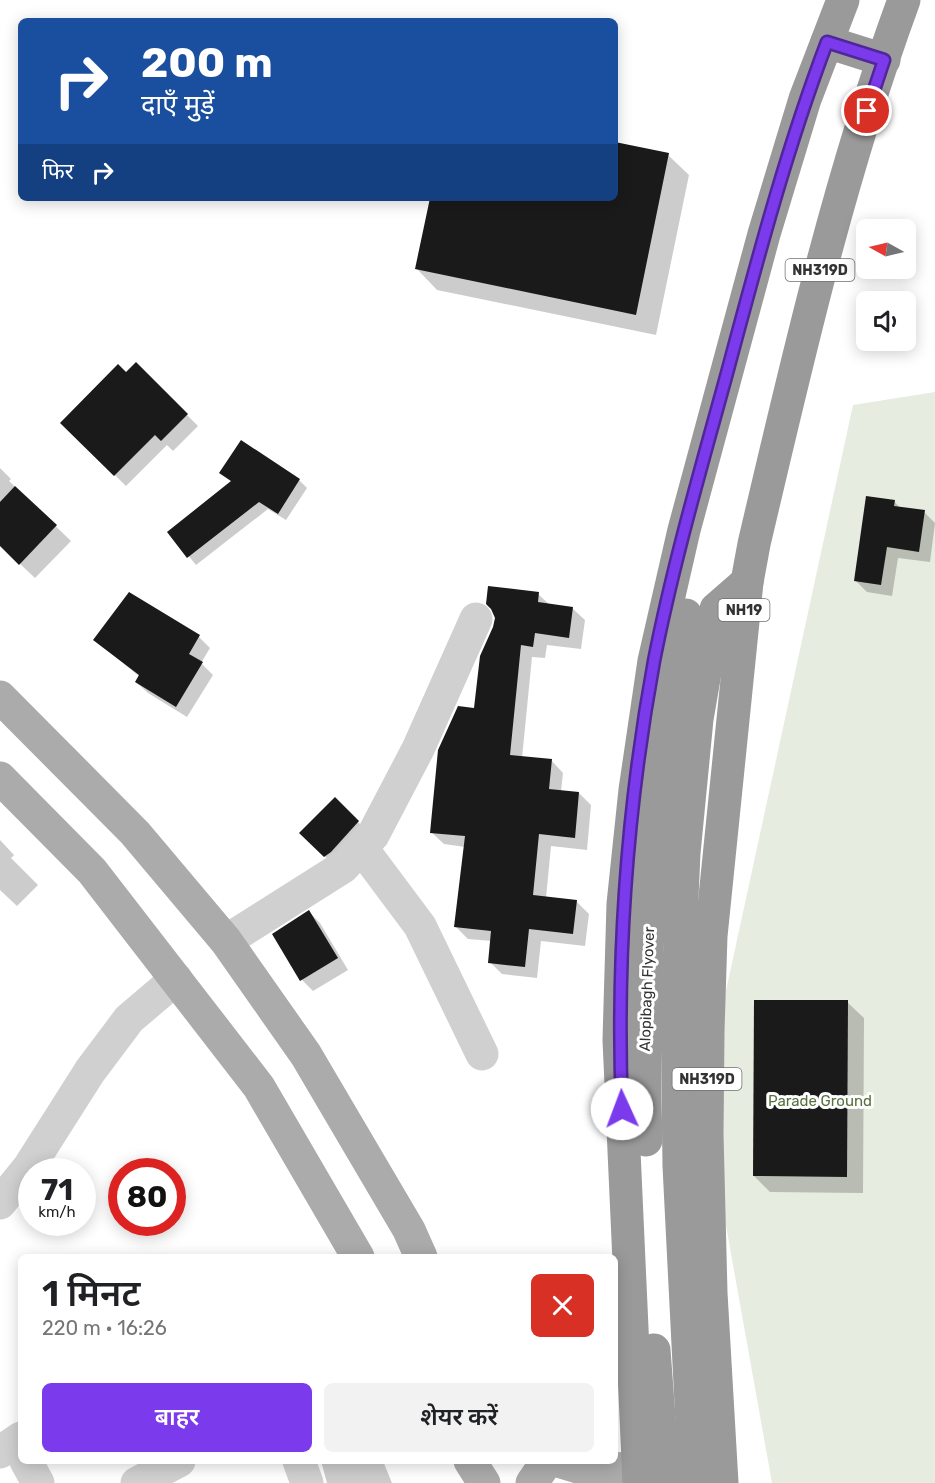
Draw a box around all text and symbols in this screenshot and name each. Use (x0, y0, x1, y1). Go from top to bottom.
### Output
text: 200 m (141, 38, 273, 88)
icon: right (42, 42, 120, 120)
pin (841, 85, 892, 136)
text: दाएँ मुड़ें (141, 89, 214, 121)
icon: arrive (850, 94, 883, 127)
icon: right (86, 156, 119, 189)
text: फिर (42, 158, 74, 185)
north arrow (856, 219, 916, 279)
map controls (856, 219, 916, 351)
road number: NH319D (786, 259, 854, 281)
button: sound (856, 291, 916, 351)
road number: NH19 (718, 599, 770, 621)
street label: Alopibagh Flyover (636, 926, 658, 1052)
road number: NH319D (672, 1068, 742, 1090)
position arrow (590, 1077, 654, 1141)
park label: Parade Ground (768, 1092, 872, 1110)
speed limit sign: 80 (108, 1158, 186, 1236)
text: 71 (41, 1172, 73, 1208)
text: km/h (38, 1203, 76, 1221)
text: 1 मिनट (42, 1272, 140, 1315)
button: close (531, 1274, 594, 1337)
text: 220 m · 16:26 (42, 1316, 167, 1340)
button: बाहर (42, 1383, 312, 1452)
button: शेयर करें (324, 1383, 594, 1452)

